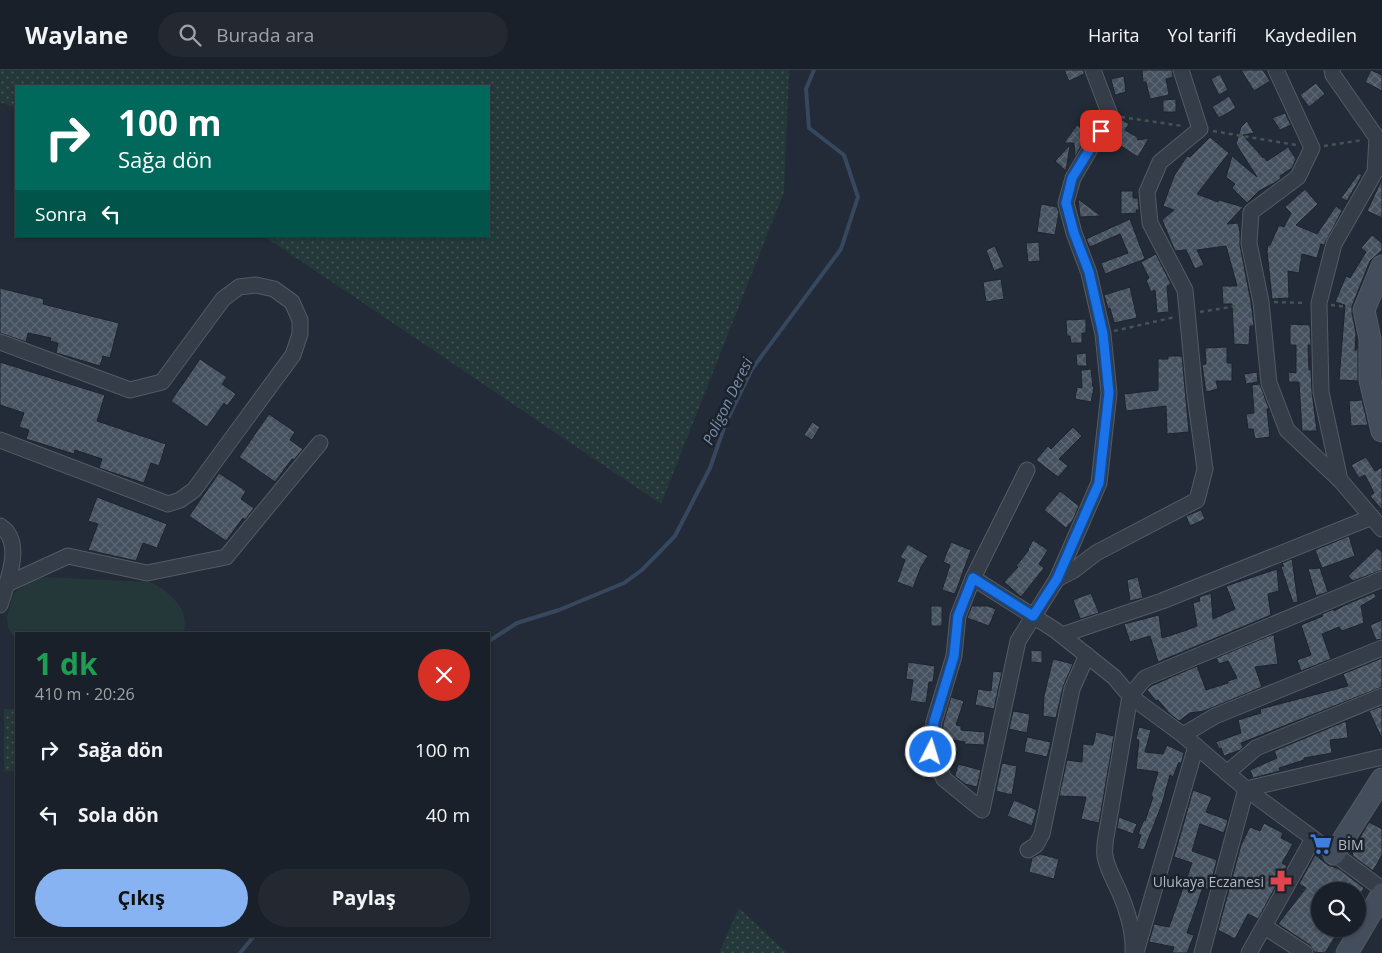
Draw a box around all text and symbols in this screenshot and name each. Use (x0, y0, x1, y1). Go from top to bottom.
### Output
search box (158, 12, 508, 57)
text: Waylane (25, 18, 128, 51)
icon: search (176, 21, 204, 49)
text: Burada ara (216, 22, 314, 48)
text: Harita (1088, 23, 1140, 47)
text: Yol tarifi (1168, 23, 1237, 47)
text: Kaydedilen (1265, 23, 1357, 47)
text: 100 m (118, 99, 222, 146)
icon: right (35, 105, 100, 170)
pin (1080, 110, 1122, 152)
icon: arrive (1087, 117, 1115, 145)
text: Sağa dön (118, 144, 212, 174)
icon: left (97, 200, 125, 228)
text: Sonra (35, 201, 87, 227)
water label: Poligon Deresi (697, 354, 757, 448)
text: 1 dk (35, 643, 98, 684)
button: close (418, 649, 470, 701)
text: 410 m · 20:26 (35, 683, 135, 705)
position arrow (904, 725, 956, 777)
icon: right (35, 736, 63, 764)
text: Sağa dön (78, 737, 163, 763)
text: 100 m (415, 737, 470, 763)
icon: left (35, 801, 63, 829)
text: Sola dön (78, 802, 159, 828)
text: 40 m (426, 802, 470, 828)
supermarket icon: BİM (1308, 831, 1334, 857)
place label: BİM (1338, 835, 1364, 854)
pharmacy icon: Ulukaya Eczanesi (1268, 868, 1294, 894)
button: Çıkış (35, 869, 248, 927)
button: Paylaş (258, 869, 470, 927)
place label: Ulukaya Eczanesi (1153, 872, 1264, 891)
map controls (1311, 882, 1366, 937)
button: search (1311, 882, 1366, 937)

